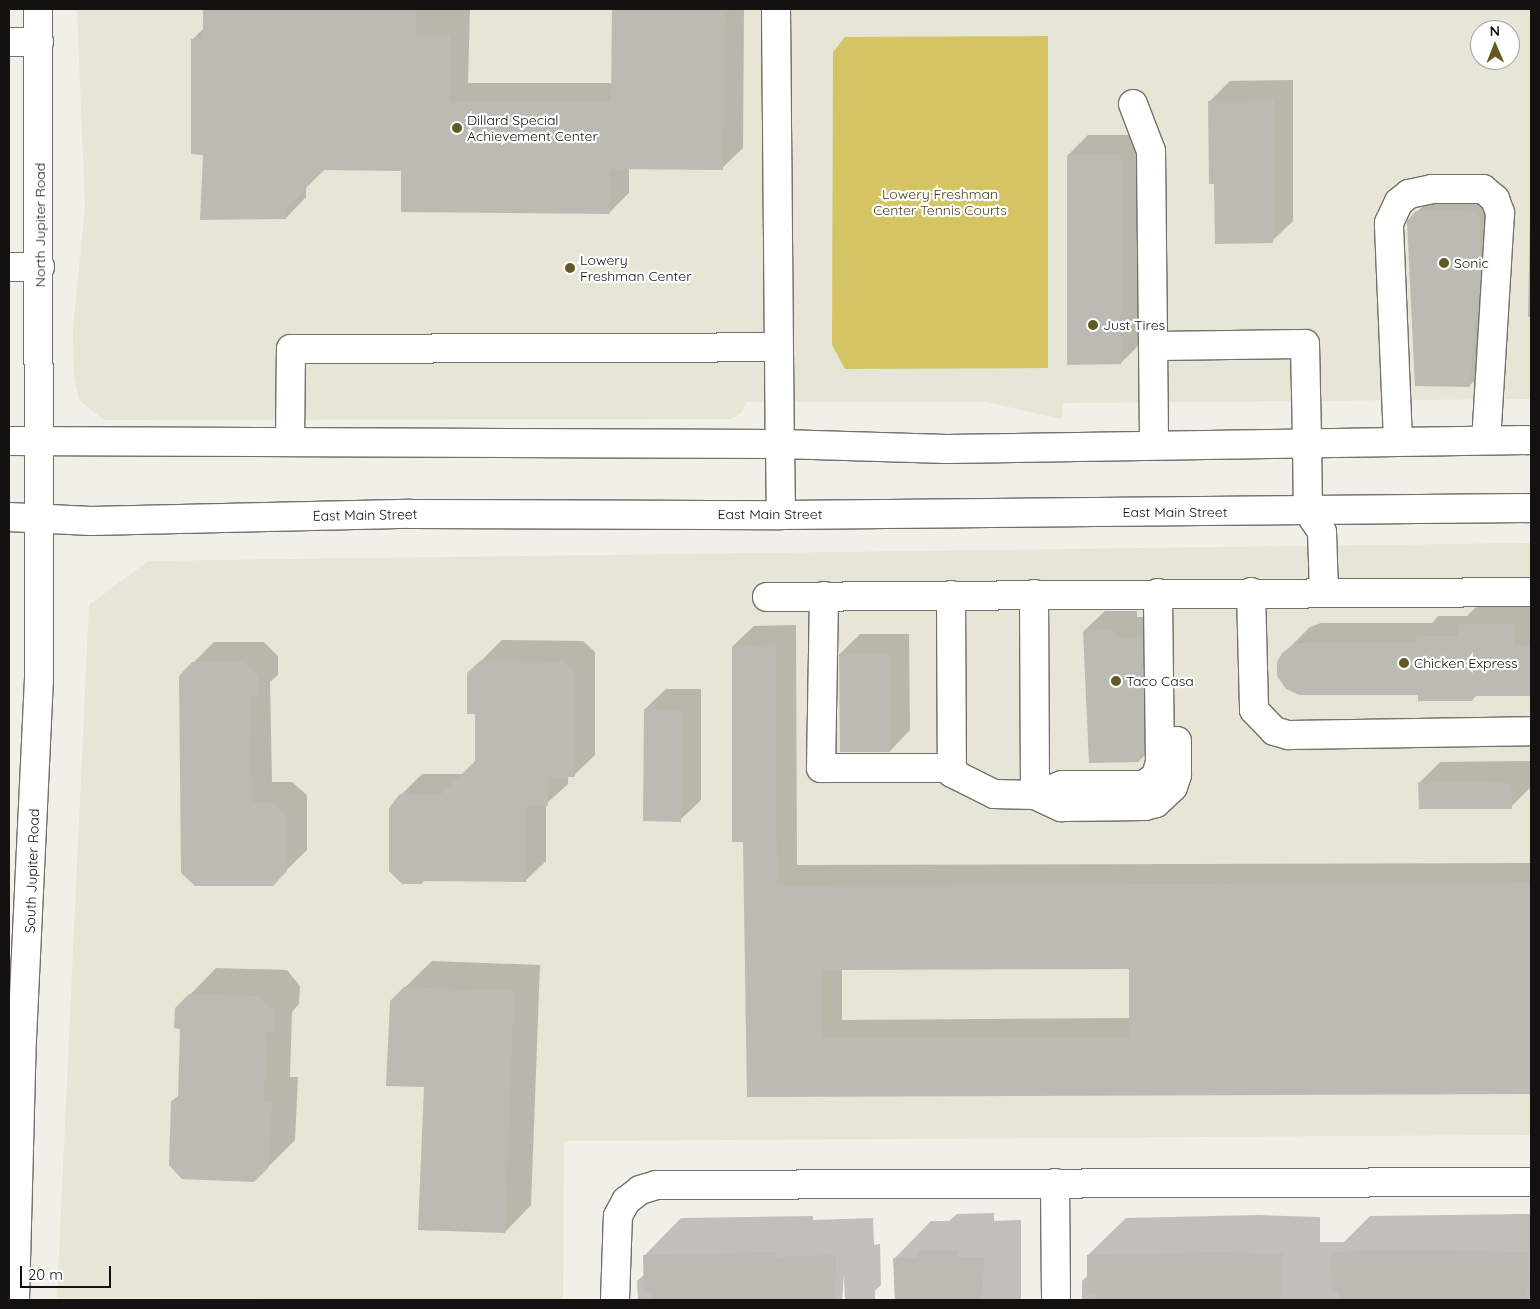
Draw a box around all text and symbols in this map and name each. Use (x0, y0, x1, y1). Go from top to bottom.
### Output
north arrow (1470, 20, 1520, 70)
text: N (1489, 22, 1500, 40)
place label: Dillard Special Achievement Center (467, 112, 598, 144)
marker: Dillard Special Achievement Center (451, 122, 463, 134)
street label: North Jupiter Road (32, 163, 48, 287)
park label: Lowery Freshman Center Tennis Courts (873, 186, 1007, 218)
place label: Lowery Freshman Center (580, 252, 692, 284)
place label: Sonic (1454, 255, 1489, 271)
marker: Sonic (1438, 257, 1450, 269)
marker: Lowery Freshman Center (564, 262, 576, 274)
place label: Just Tires (1103, 317, 1165, 333)
marker: Just Tires (1087, 319, 1099, 331)
street label: East Main Street (1123, 504, 1227, 520)
street label: East Main Street (312, 506, 418, 524)
street label: East Main Street (718, 506, 822, 522)
place label: Chicken Express (1414, 655, 1518, 671)
marker: Chicken Express (1398, 657, 1410, 669)
place label: Taco Casa (1126, 673, 1194, 689)
marker: Taco Casa (1110, 675, 1122, 687)
street label: South Jupiter Road (21, 808, 43, 934)
scale bar (22, 1256, 114, 1288)
text: 20 m (28, 1265, 63, 1284)

